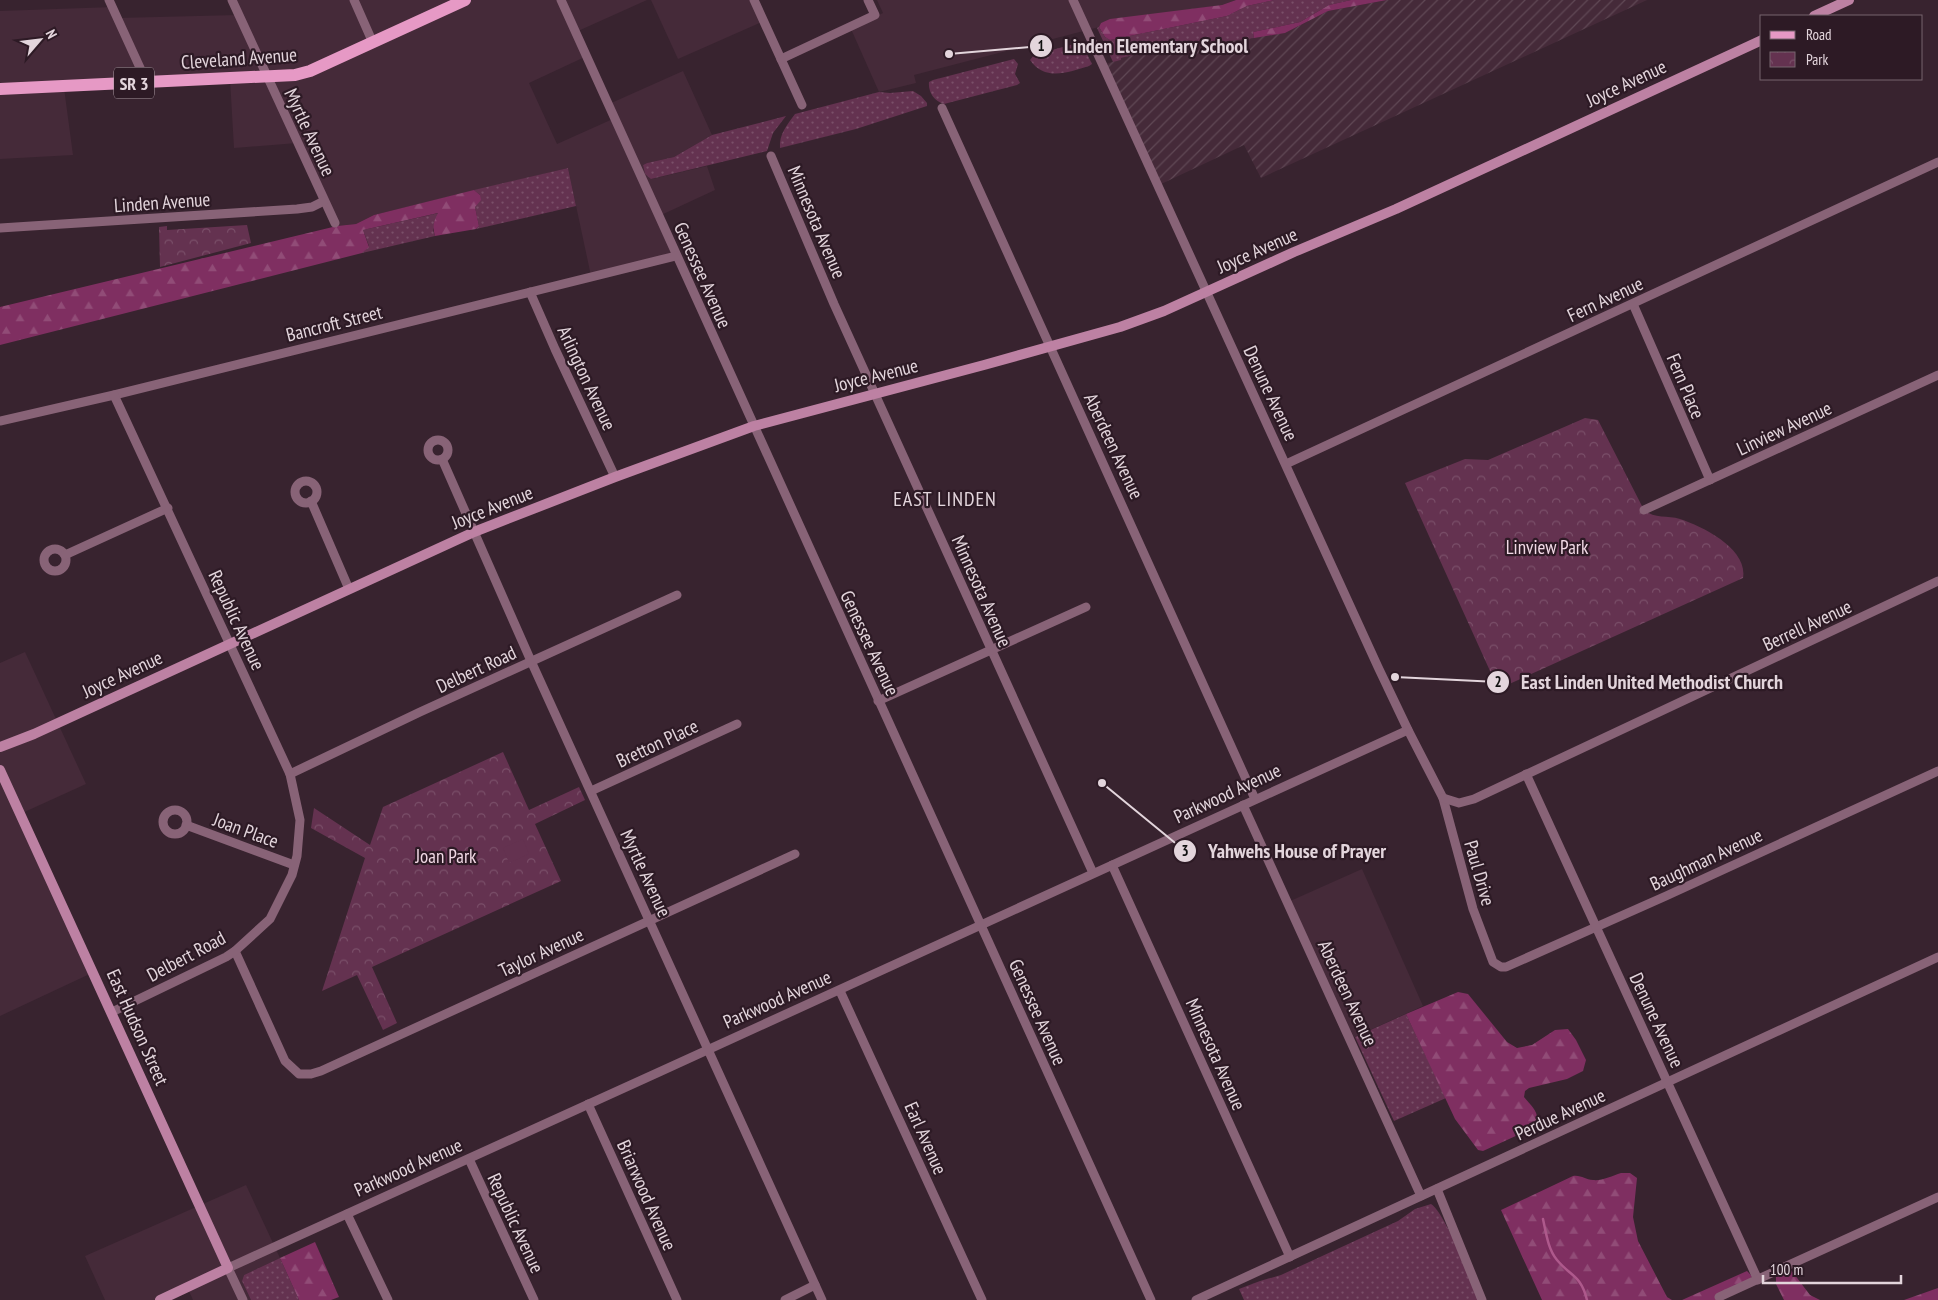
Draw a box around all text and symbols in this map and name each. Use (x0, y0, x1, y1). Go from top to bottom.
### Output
north arrow (15, 15, 65, 65)
legend (1760, 15, 1923, 80)
text: Road (1806, 25, 1832, 44)
text: N (42, 26, 61, 41)
callout: Linden Elementary School (1028, 29, 1258, 64)
text: Linden Elementary School (1064, 33, 1248, 59)
text: 1 (1037, 36, 1045, 55)
street label: Cleveland Avenue (180, 42, 298, 74)
text: Park (1806, 50, 1828, 69)
street label: Joyce Avenue (1581, 54, 1670, 112)
road number: SR 3 (114, 68, 154, 99)
street label: Myrtle Avenue (279, 84, 341, 180)
street label: Minnesota Avenue (783, 162, 852, 282)
street label: Linden Avenue (113, 187, 211, 217)
street label: Genessee Avenue (669, 218, 737, 332)
street label: Joyce Avenue (1212, 222, 1301, 279)
street label: Fern Avenue (1563, 271, 1647, 327)
street label: Bancroft Street (283, 299, 385, 347)
street label: Arlington Avenue (552, 322, 622, 434)
street label: Denune Avenue (1239, 342, 1304, 445)
street label: Fern Place (1662, 350, 1710, 422)
street label: Joyce Avenue (831, 353, 921, 397)
street label: Aberdeen Avenue (1079, 389, 1149, 503)
street label: Linview Avenue (1733, 396, 1835, 460)
street label: Joyce Avenue (447, 480, 536, 535)
district label: EAST LINDEN (893, 486, 997, 512)
street label: Minnesota Avenue (947, 531, 1017, 651)
park label: Linview Park (1506, 535, 1589, 559)
street label: Republic Avenue (203, 566, 271, 674)
street label: Genessee Avenue (835, 587, 905, 700)
street label: Berrell Avenue (1759, 594, 1855, 656)
street label: Delbert Road (432, 640, 520, 698)
street label: Joyce Avenue (77, 645, 166, 703)
callout: East Linden United Methodist Church (1486, 665, 1793, 700)
text: East Linden United Methodist Church (1521, 669, 1783, 695)
text: 2 (1494, 672, 1502, 691)
street label: Bretton Place (612, 714, 702, 772)
street label: Parkwood Avenue (1170, 758, 1285, 828)
street label: Joan Place (209, 807, 282, 853)
street label: Baughman Avenue (1646, 822, 1766, 895)
street label: Myrtle Avenue (615, 825, 677, 921)
callout: Yahwehs House of Prayer (1173, 833, 1396, 868)
text: Yahwehs House of Prayer (1207, 838, 1386, 864)
street label: Paul Drive (1459, 838, 1501, 909)
text: 3 (1181, 841, 1189, 860)
park label: Joan Park (415, 844, 477, 868)
street label: Taylor Avenue (495, 922, 587, 982)
street label: Delbert Road (143, 925, 229, 987)
street label: Aberdeen Avenue (1313, 936, 1383, 1050)
street label: Genessee Avenue (1004, 955, 1072, 1069)
street label: Parkwood Avenue (719, 964, 835, 1033)
street label: East Hudson Street (102, 965, 175, 1089)
street label: Denune Avenue (1625, 969, 1690, 1072)
street label: Minnesota Avenue (1181, 994, 1251, 1114)
street label: Perdue Avenue (1511, 1083, 1609, 1145)
street label: Earl Avenue (899, 1098, 953, 1178)
street label: Parkwood Avenue (350, 1132, 466, 1201)
street label: Briarwood Avenue (612, 1136, 682, 1254)
street label: Republic Avenue (482, 1169, 550, 1277)
scale bar (1763, 1252, 1900, 1284)
text: 100 m (1770, 1260, 1803, 1279)

